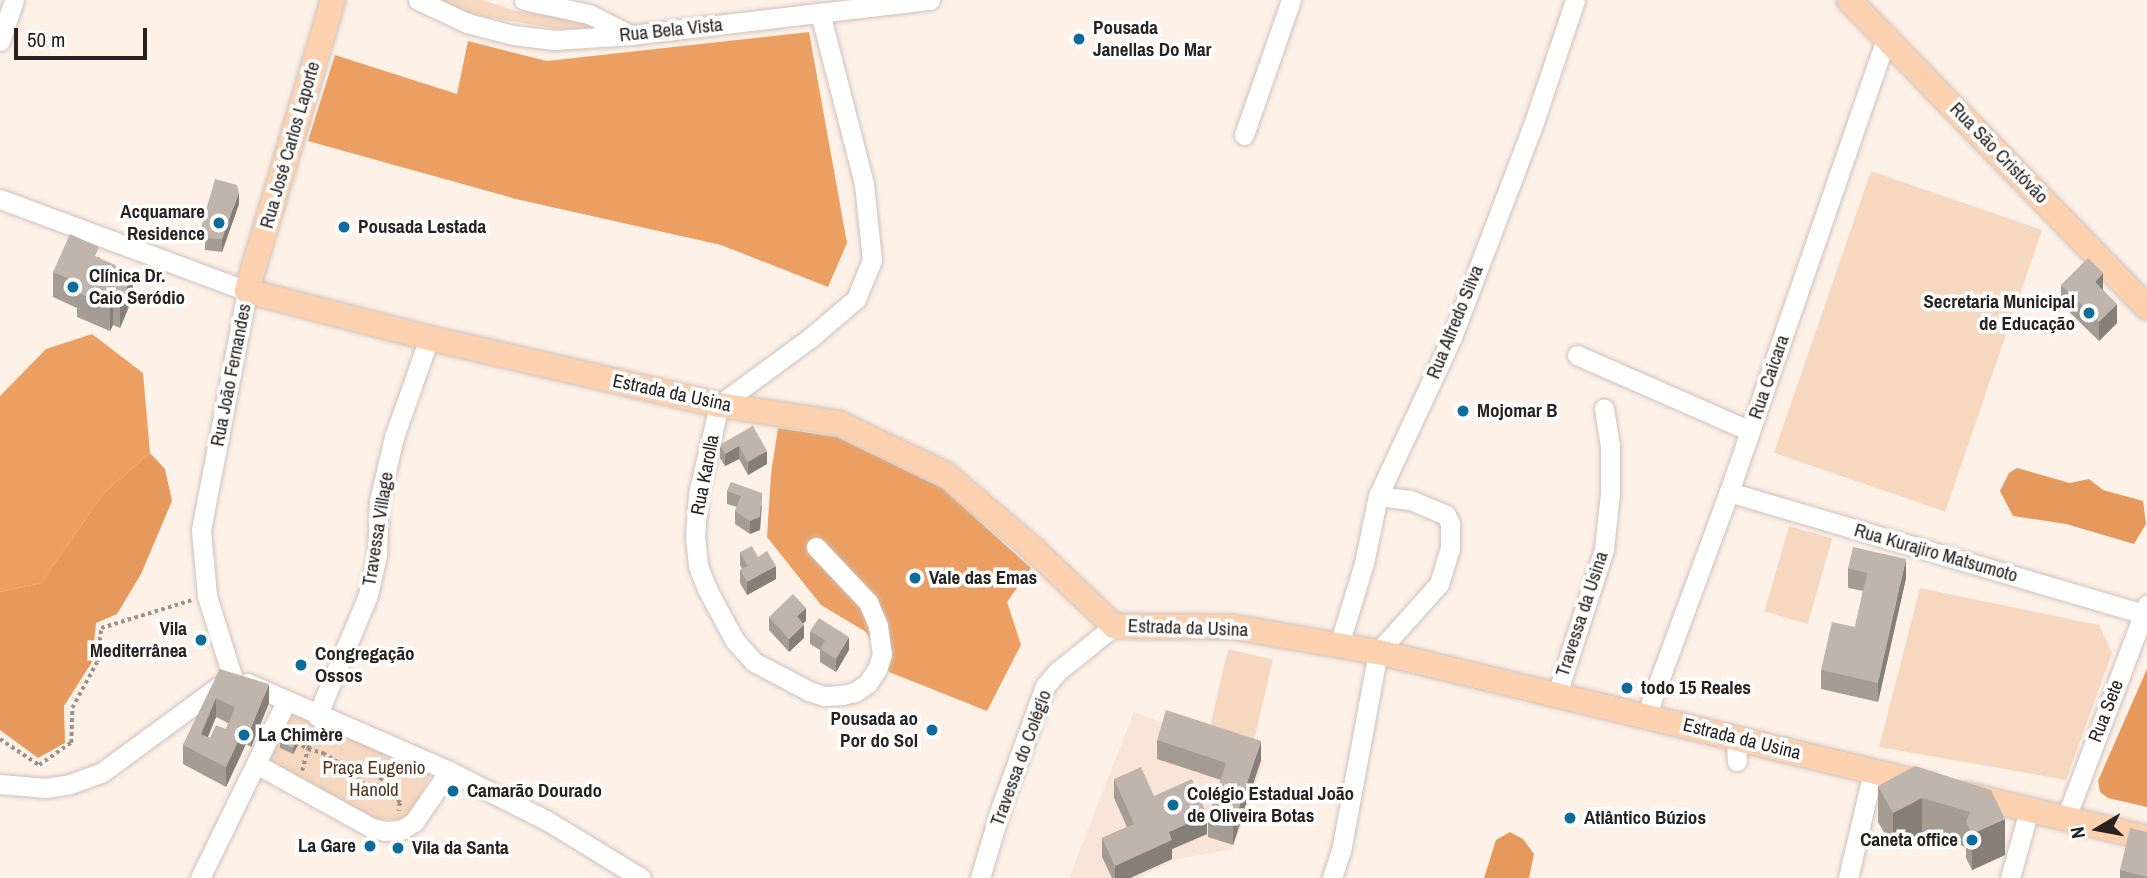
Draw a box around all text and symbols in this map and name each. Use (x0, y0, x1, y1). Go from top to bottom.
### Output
street label: Rua Bela Vista (618, 13, 724, 47)
scale bar (18, 14, 150, 58)
place label: Pousada Janellas Do Mar (1093, 17, 1212, 61)
text: 50 m (27, 25, 65, 54)
marker: Pousada Janellas Do Mar (1071, 31, 1087, 47)
street label: Rua José Carlos Laporte (255, 59, 325, 231)
street label: Rua São Cristóvão (1945, 98, 2053, 208)
place label: Acquamare Residence (120, 201, 205, 245)
marker: Acquamare Residence (211, 215, 227, 231)
place label: Pousada Lestada (358, 216, 486, 238)
marker: Pousada Lestada (336, 219, 352, 235)
street label: Rua Alfredo Silva (1422, 262, 1488, 382)
place label: Clínica Dr. Caio Seródio (89, 265, 185, 309)
marker: Clínica Dr. Caio Seródio (63, 277, 83, 297)
place label: Secretaria Municipal de Educação (1923, 291, 2075, 335)
street label: Rua João Fernandes (206, 302, 256, 448)
marker: Secretaria Municipal de Educação (2081, 305, 2097, 321)
street label: Rua Caicara (1744, 332, 1794, 422)
street label: Estrada da Usina (611, 369, 733, 417)
place label: Mojomar B (1477, 400, 1558, 422)
marker: Mojomar B (1455, 403, 1471, 419)
street label: Rua Karolla (686, 433, 724, 517)
street label: Travessa Village (358, 470, 398, 588)
street label: Rua Kurajiro Matsumoto (1852, 519, 2020, 587)
street label: Travessa da Usina (1551, 549, 1613, 679)
place label: Vale das Emas (929, 567, 1037, 589)
marker: Vale das Emas (907, 570, 923, 586)
street label: Estrada da Usina (1127, 615, 1249, 641)
place label: Vila Mediterrânea (90, 618, 187, 662)
marker: Vila Mediterrânea (193, 632, 209, 648)
place label: Congregação Ossos (315, 643, 415, 687)
marker: Congregação Ossos (293, 657, 309, 673)
place label: todo 15 Reales (1641, 677, 1751, 699)
street label: Rua Sete (2084, 677, 2128, 745)
marker: todo 15 Reales (1619, 680, 1635, 696)
street label: Travessa do Colégio (986, 687, 1056, 829)
place label: Pousada ao Por do Sol (831, 708, 918, 752)
street label: Estrada da Usina (1681, 713, 1803, 765)
marker: Pousada ao Por do Sol (924, 722, 940, 738)
place label: La Chimère (258, 724, 343, 746)
marker: La Chimère (236, 727, 252, 743)
park label: Praça Eugenio Hanold (322, 757, 426, 801)
place label: Camarão Dourado (467, 780, 602, 802)
marker: Camarão Dourado (445, 783, 461, 799)
place label: Colégio Estadual João de Oliveira Botas (1187, 783, 1354, 827)
north arrow (2063, 794, 2133, 864)
marker: Colégio Estadual João de Oliveira Botas (1165, 797, 1181, 813)
place label: Atlântico Búzios (1584, 807, 1706, 829)
marker: Atlântico Búzios (1562, 810, 1578, 826)
text: N (2064, 825, 2091, 840)
place label: Caneta office (1860, 829, 1958, 851)
marker: Caneta office (1964, 832, 1980, 848)
place label: La Gare (298, 835, 356, 857)
place label: Vila da Santa (412, 837, 509, 859)
marker: La Gare (362, 838, 378, 854)
marker: Vila da Santa (390, 840, 406, 856)

